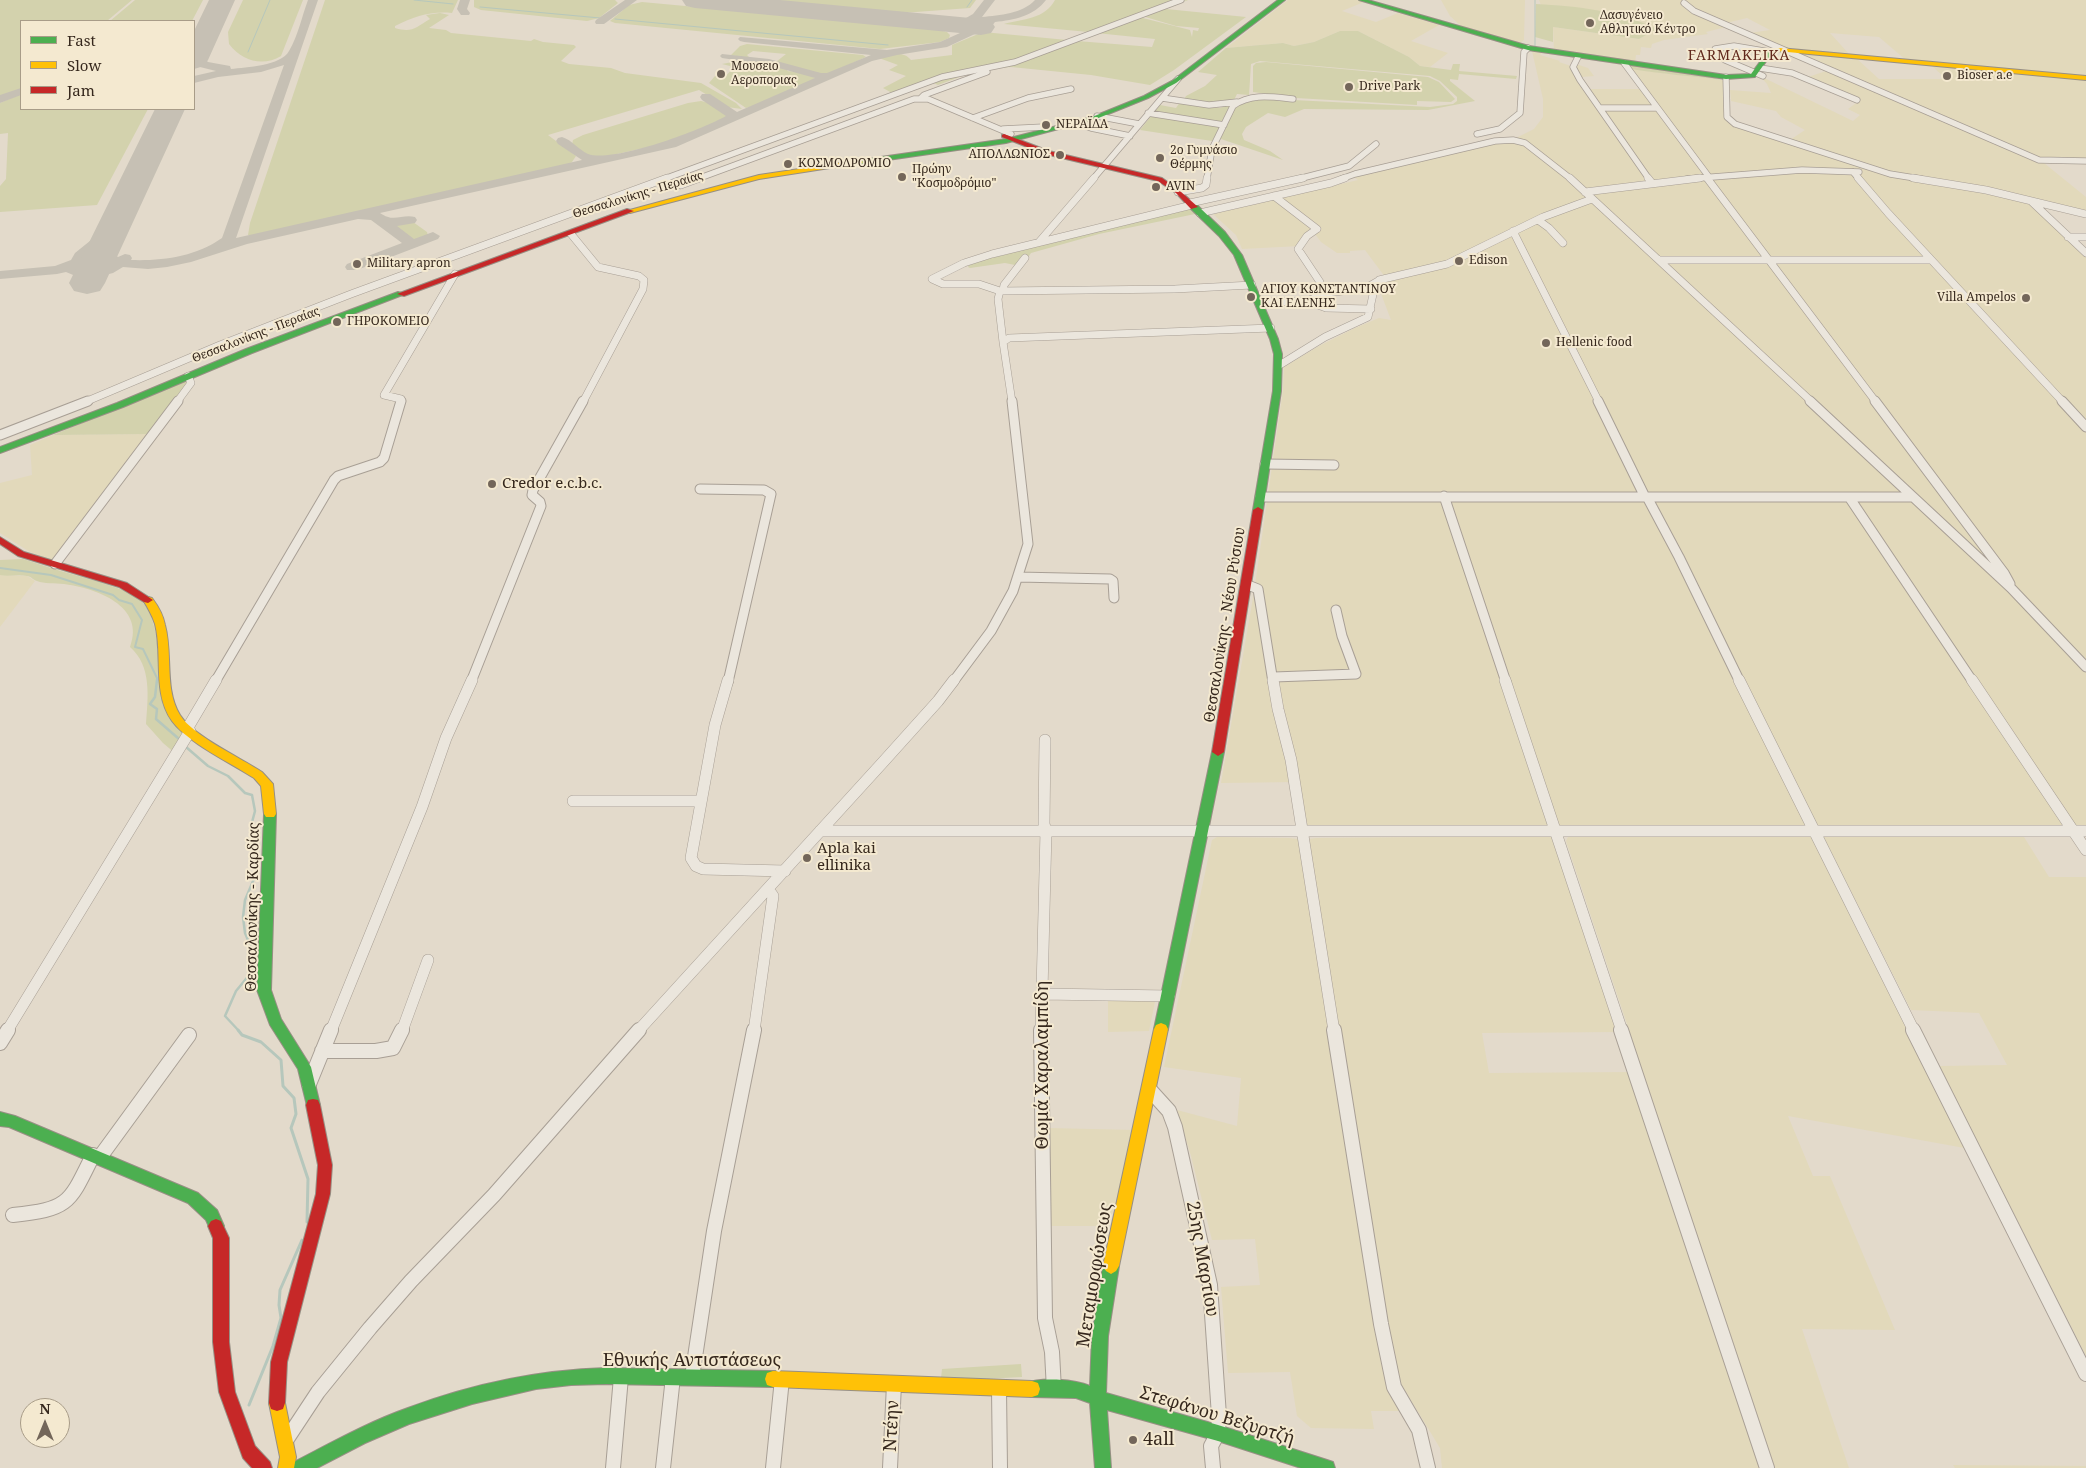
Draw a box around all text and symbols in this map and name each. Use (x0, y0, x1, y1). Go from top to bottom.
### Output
place label: Δασυγένειο Αθλητικό Κέντρο (1600, 9, 1696, 37)
marker: Δασυγένειο Αθλητικό Κέντρο (1584, 17, 1596, 29)
legend (20, 20, 195, 110)
text: Fast (67, 30, 96, 50)
district label: FARMAKEIKA (1686, 48, 1792, 64)
text: Slow (67, 55, 101, 75)
place label: Μουσειο Αεροποριας (731, 60, 797, 88)
marker: Μουσειο Αεροποριας (715, 68, 727, 80)
place label: Bioser a.e (1957, 69, 2012, 83)
marker: Bioser a.e (1941, 70, 1953, 82)
text: Jam (67, 80, 95, 100)
place label: Drive Park (1359, 80, 1420, 94)
marker: Drive Park (1343, 81, 1355, 93)
place label: ΝΕΡΑΪΔΑ (1056, 118, 1108, 132)
marker: ΝΕΡΑΪΔΑ (1040, 119, 1052, 131)
place label: 2ο Γυμνάσιο Θέρμης (1170, 144, 1237, 172)
place label: ΑΠΟΛΛΩΝΙΟΣ (968, 148, 1050, 162)
marker: ΑΠΟΛΛΩΝΙΟΣ (1054, 149, 1066, 161)
marker: 2ο Γυμνάσιο Θέρμης (1154, 152, 1166, 164)
place label: ΚΟΣΜΟΔΡΟΜΙΟ (798, 157, 891, 171)
marker: ΚΟΣΜΟΔΡΟΜΙΟ (782, 158, 794, 170)
place label: Πρώην "Κοσμοδρόμιο" (912, 163, 996, 191)
street label: Θεσσαλονίκης - Περαίας (571, 168, 705, 222)
marker: Πρώην "Κοσμοδρόμιο" (896, 171, 908, 183)
place label: AVIN (1166, 180, 1195, 194)
marker: AVIN (1150, 181, 1162, 193)
place label: Edison (1469, 254, 1508, 268)
marker: Edison (1453, 255, 1465, 267)
place label: Military apron (367, 257, 451, 271)
marker: Military apron (351, 258, 363, 270)
place label: ΑΓΙΟΥ ΚΩΝΣΤΑΝΤΙΝΟΥ ΚΑΙ ΕΛΕΝΗΣ (1261, 283, 1396, 311)
marker: ΑΓΙΟΥ ΚΩΝΣΤΑΝΤΙΝΟΥ ΚΑΙ ΕΛΕΝΗΣ (1245, 291, 1257, 303)
place label: Villa Ampelos (1937, 291, 2016, 305)
marker: Villa Ampelos (2020, 292, 2032, 304)
street label: Θεσσαλονίκης - Περαίας (190, 304, 322, 366)
place label: ΓΗΡΟΚΟΜΕΙΟ (347, 315, 429, 329)
marker: ΓΗΡΟΚΟΜΕΙΟ (331, 316, 343, 328)
place label: Hellenic food (1556, 336, 1632, 350)
marker: Hellenic food (1540, 337, 1552, 349)
place label: Credor e.c.b.c. (502, 475, 602, 493)
marker: Credor e.c.b.c. (486, 478, 498, 490)
street label: Θεσσαλονίκης - Νέου Ρύσιου (1201, 526, 1249, 724)
street label: Θεσσαλονίκης - Καρδίας (243, 822, 263, 992)
place label: Apla kai ellinika (817, 840, 876, 875)
marker: Apla kai ellinika (801, 852, 813, 864)
street label: Θωμά Χαραλαμπίδη (1032, 981, 1054, 1149)
street label: 25ης Μαρτίου (1181, 1200, 1223, 1318)
street label: Μεταμορφώσεως (1073, 1201, 1117, 1349)
street label: Εθνικής Αντιστάσεως (603, 1350, 781, 1372)
street label: Στεφάνου Βεζυρτζή (1137, 1382, 1297, 1450)
north arrow (20, 1398, 70, 1448)
text: N (39, 1399, 51, 1418)
street label: Ντέην (880, 1400, 904, 1452)
place label: 4all (1143, 1429, 1174, 1451)
marker: 4all (1127, 1434, 1139, 1446)

